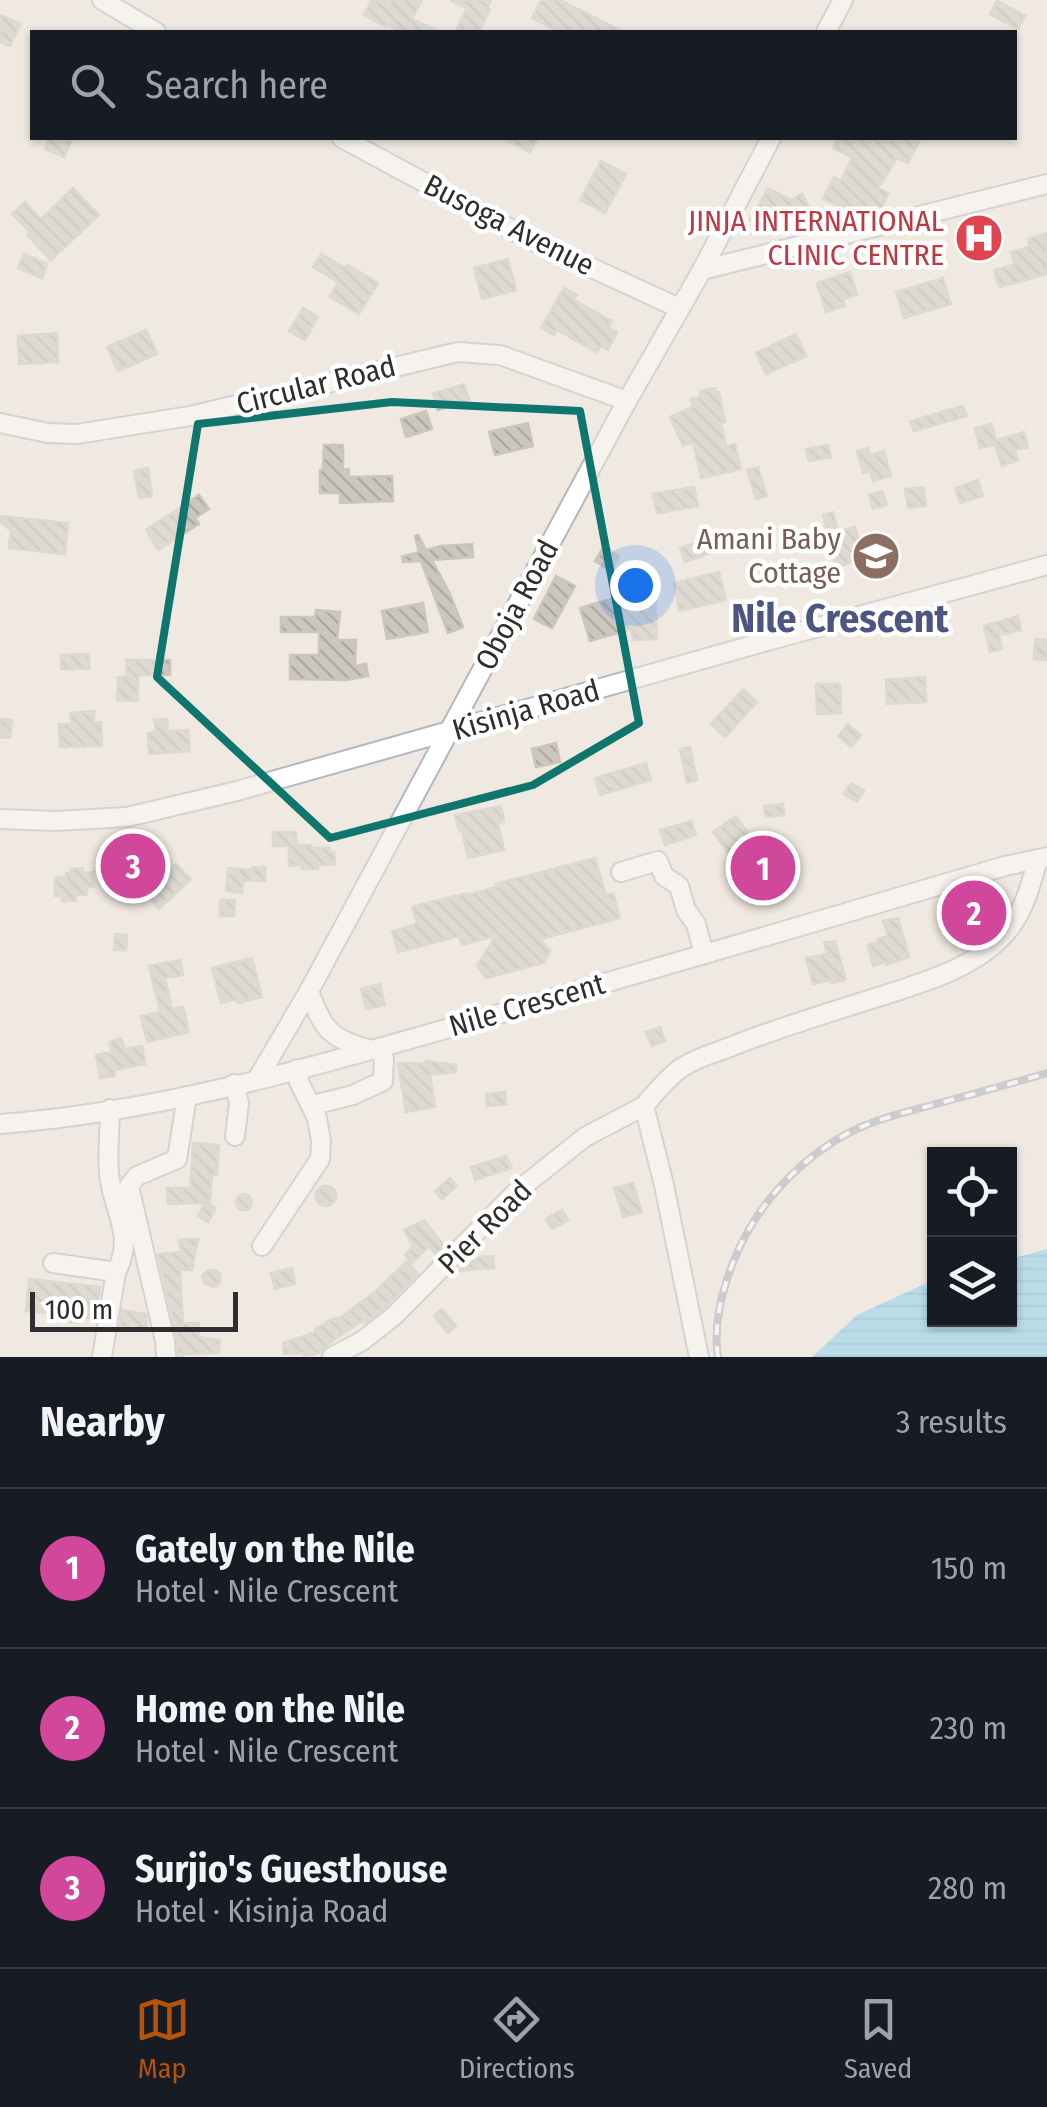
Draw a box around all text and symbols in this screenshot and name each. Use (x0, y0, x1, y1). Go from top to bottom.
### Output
search box (30, 30, 1017, 140)
icon: search (65, 58, 120, 113)
text: Search here (145, 62, 328, 108)
street label: Busoga Avenue (418, 167, 600, 283)
place label: JINJA INTERNATIONAL CLINIC CENTRE (688, 203, 944, 273)
hospital icon: JINJA INTERNATIONAL CLINIC CENTRE (953, 212, 1005, 264)
street label: Circular Road (233, 348, 399, 422)
place label: Amani Baby Cottage (697, 521, 842, 591)
school or university icon: Amani Baby Cottage (850, 530, 902, 582)
street label: Oboja Road (468, 534, 566, 676)
your location (610, 560, 661, 611)
district label: Nile Crescent (731, 595, 950, 643)
street label: Kisinja Road (448, 672, 604, 748)
pin: 3 (100, 828, 166, 904)
pin: 1 (730, 830, 796, 906)
pin: 2 (942, 876, 1006, 950)
street label: Nile Crescent (445, 966, 609, 1044)
map controls (927, 1147, 1017, 1327)
button: locate (927, 1147, 1017, 1237)
street label: Pier Road (431, 1173, 539, 1281)
button: layers (927, 1237, 1017, 1327)
scale bar (30, 1287, 238, 1332)
text: 100 m (45, 1293, 113, 1326)
text: Nearby (40, 1397, 165, 1447)
text: 3 results (896, 1403, 1007, 1441)
text: Gately on the Nile (135, 1526, 415, 1572)
text: 1 (66, 1549, 79, 1587)
text: 150 m (931, 1549, 1007, 1587)
text: Hotel · Nile Crescent (135, 1572, 398, 1610)
text: Home on the Nile (135, 1686, 405, 1732)
text: 2 (65, 1709, 80, 1747)
text: 230 m (930, 1709, 1007, 1747)
text: Hotel · Nile Crescent (135, 1732, 398, 1770)
text: Surjio's Guesthouse (135, 1846, 448, 1892)
text: 3 (65, 1869, 80, 1907)
text: 280 m (928, 1869, 1007, 1907)
text: Hotel · Kisinja Road (135, 1892, 388, 1930)
tab: Map (135, 1992, 190, 2085)
tab: Directions (459, 1992, 575, 2085)
tab: Saved (844, 1992, 912, 2085)

